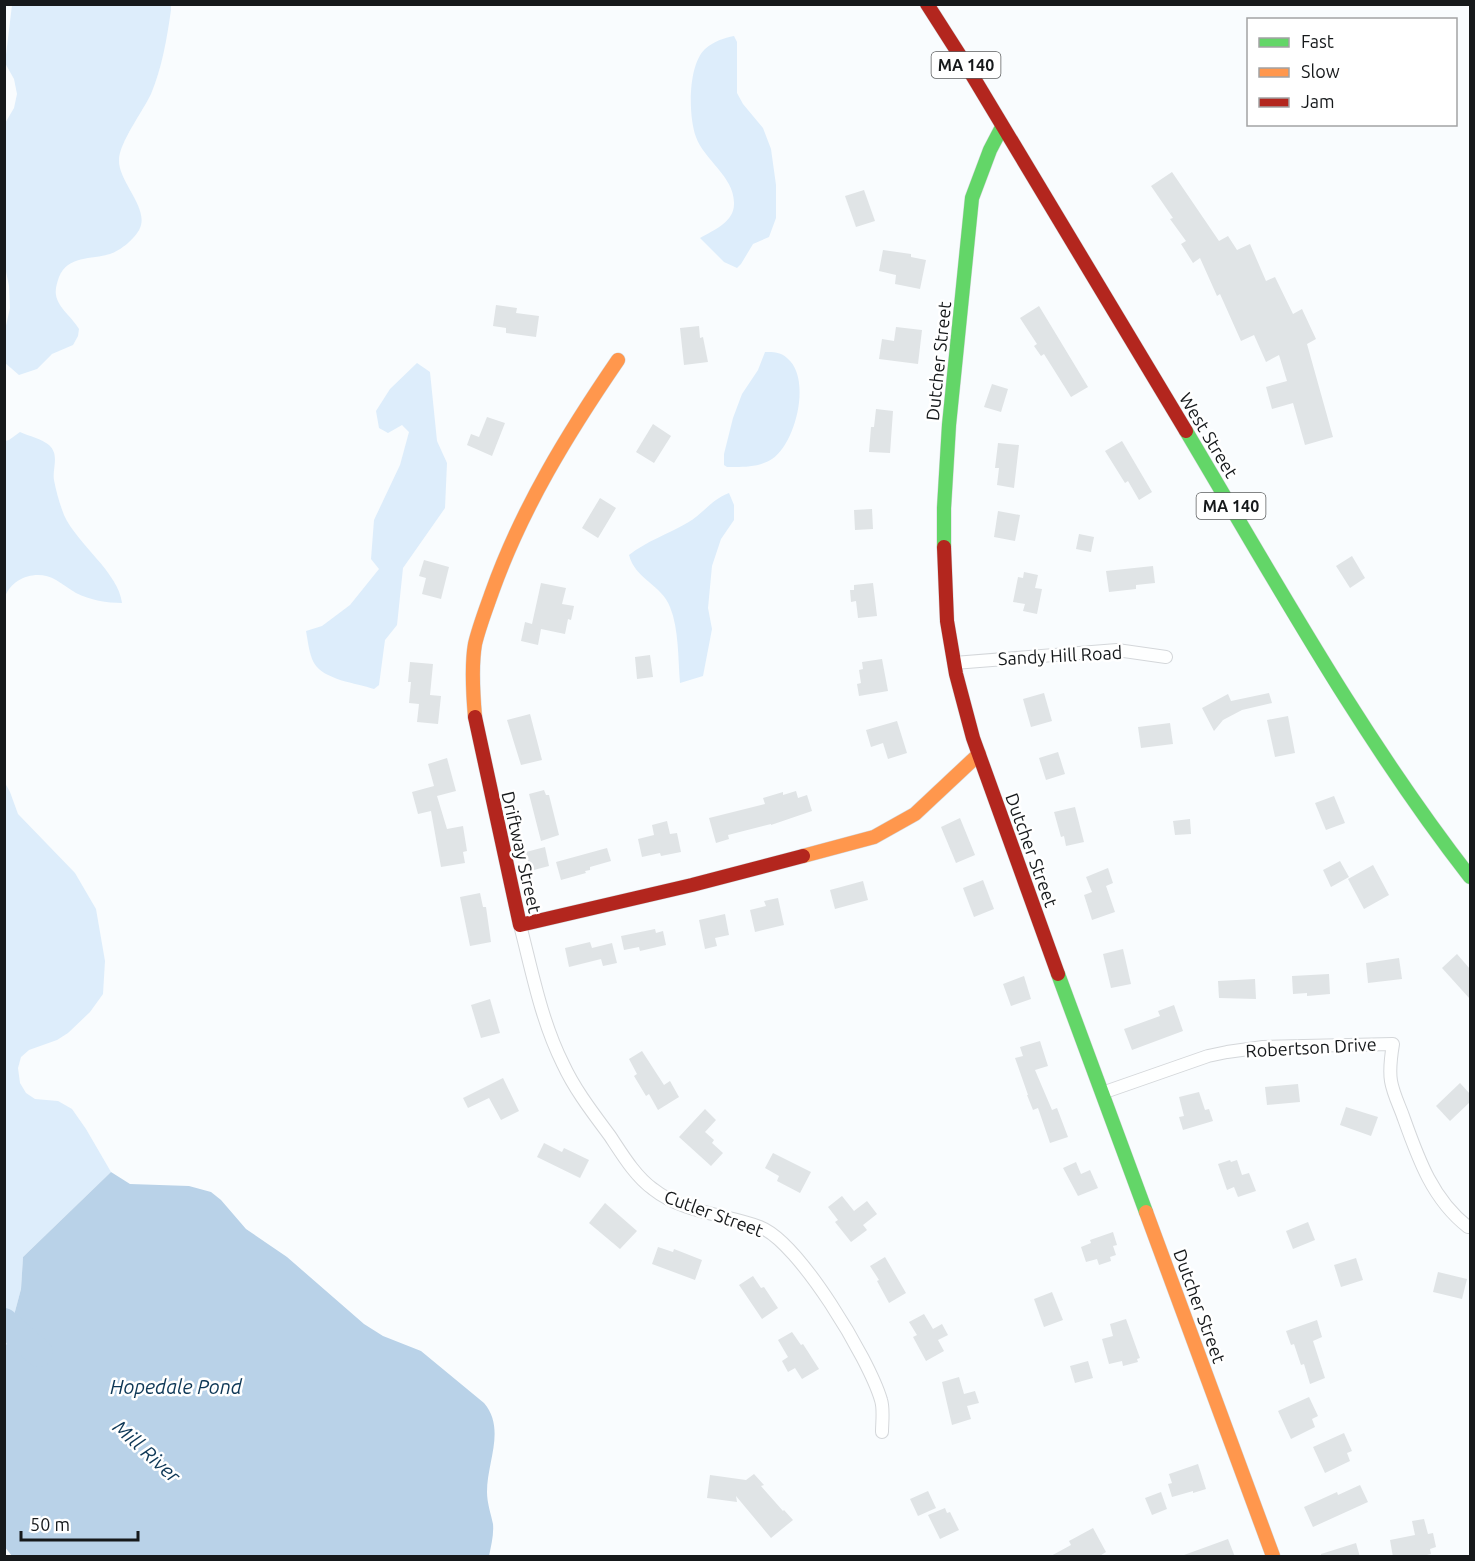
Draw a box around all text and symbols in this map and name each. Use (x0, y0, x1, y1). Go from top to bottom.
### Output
legend (1247, 18, 1457, 126)
text: Fast (1301, 31, 1334, 51)
road number: MA 140 (932, 52, 1000, 78)
text: Slow (1301, 61, 1340, 81)
text: Jam (1301, 91, 1335, 111)
street label: Dutcher Street (922, 300, 954, 422)
street label: West Street (1176, 389, 1242, 481)
road number: MA 140 (1196, 493, 1266, 519)
street label: Sandy Hill Road (997, 642, 1123, 668)
street label: Driftway Street (498, 789, 546, 915)
street label: Dutcher Street (1002, 790, 1062, 910)
street label: Robertson Drive (1245, 1034, 1377, 1060)
street label: Cutler Street (662, 1186, 766, 1240)
street label: Dutcher Street (1170, 1246, 1230, 1366)
water label: Hopedale Pond (110, 1375, 243, 1398)
water label: Mill River (109, 1415, 186, 1488)
scale bar (21, 1504, 138, 1542)
text: 50 m (30, 1514, 70, 1534)

